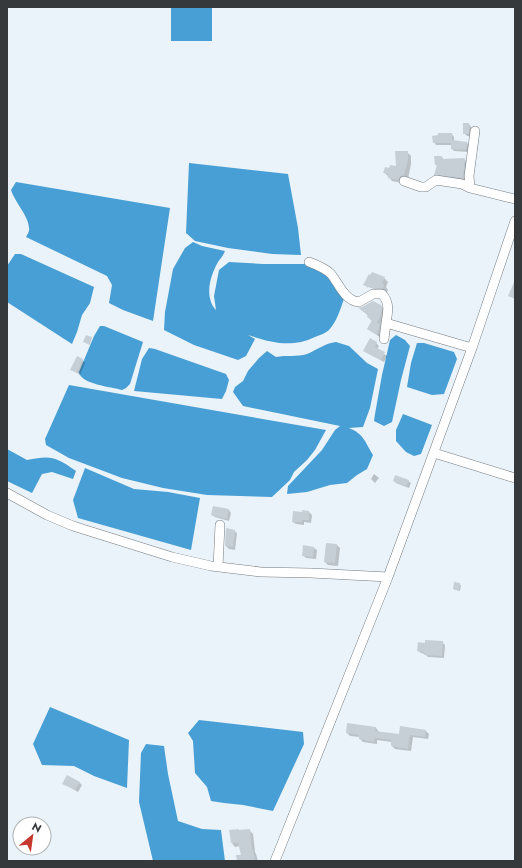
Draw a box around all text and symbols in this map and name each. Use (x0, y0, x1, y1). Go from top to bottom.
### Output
north arrow (12, 816, 52, 856)
text: N (29, 818, 45, 836)

